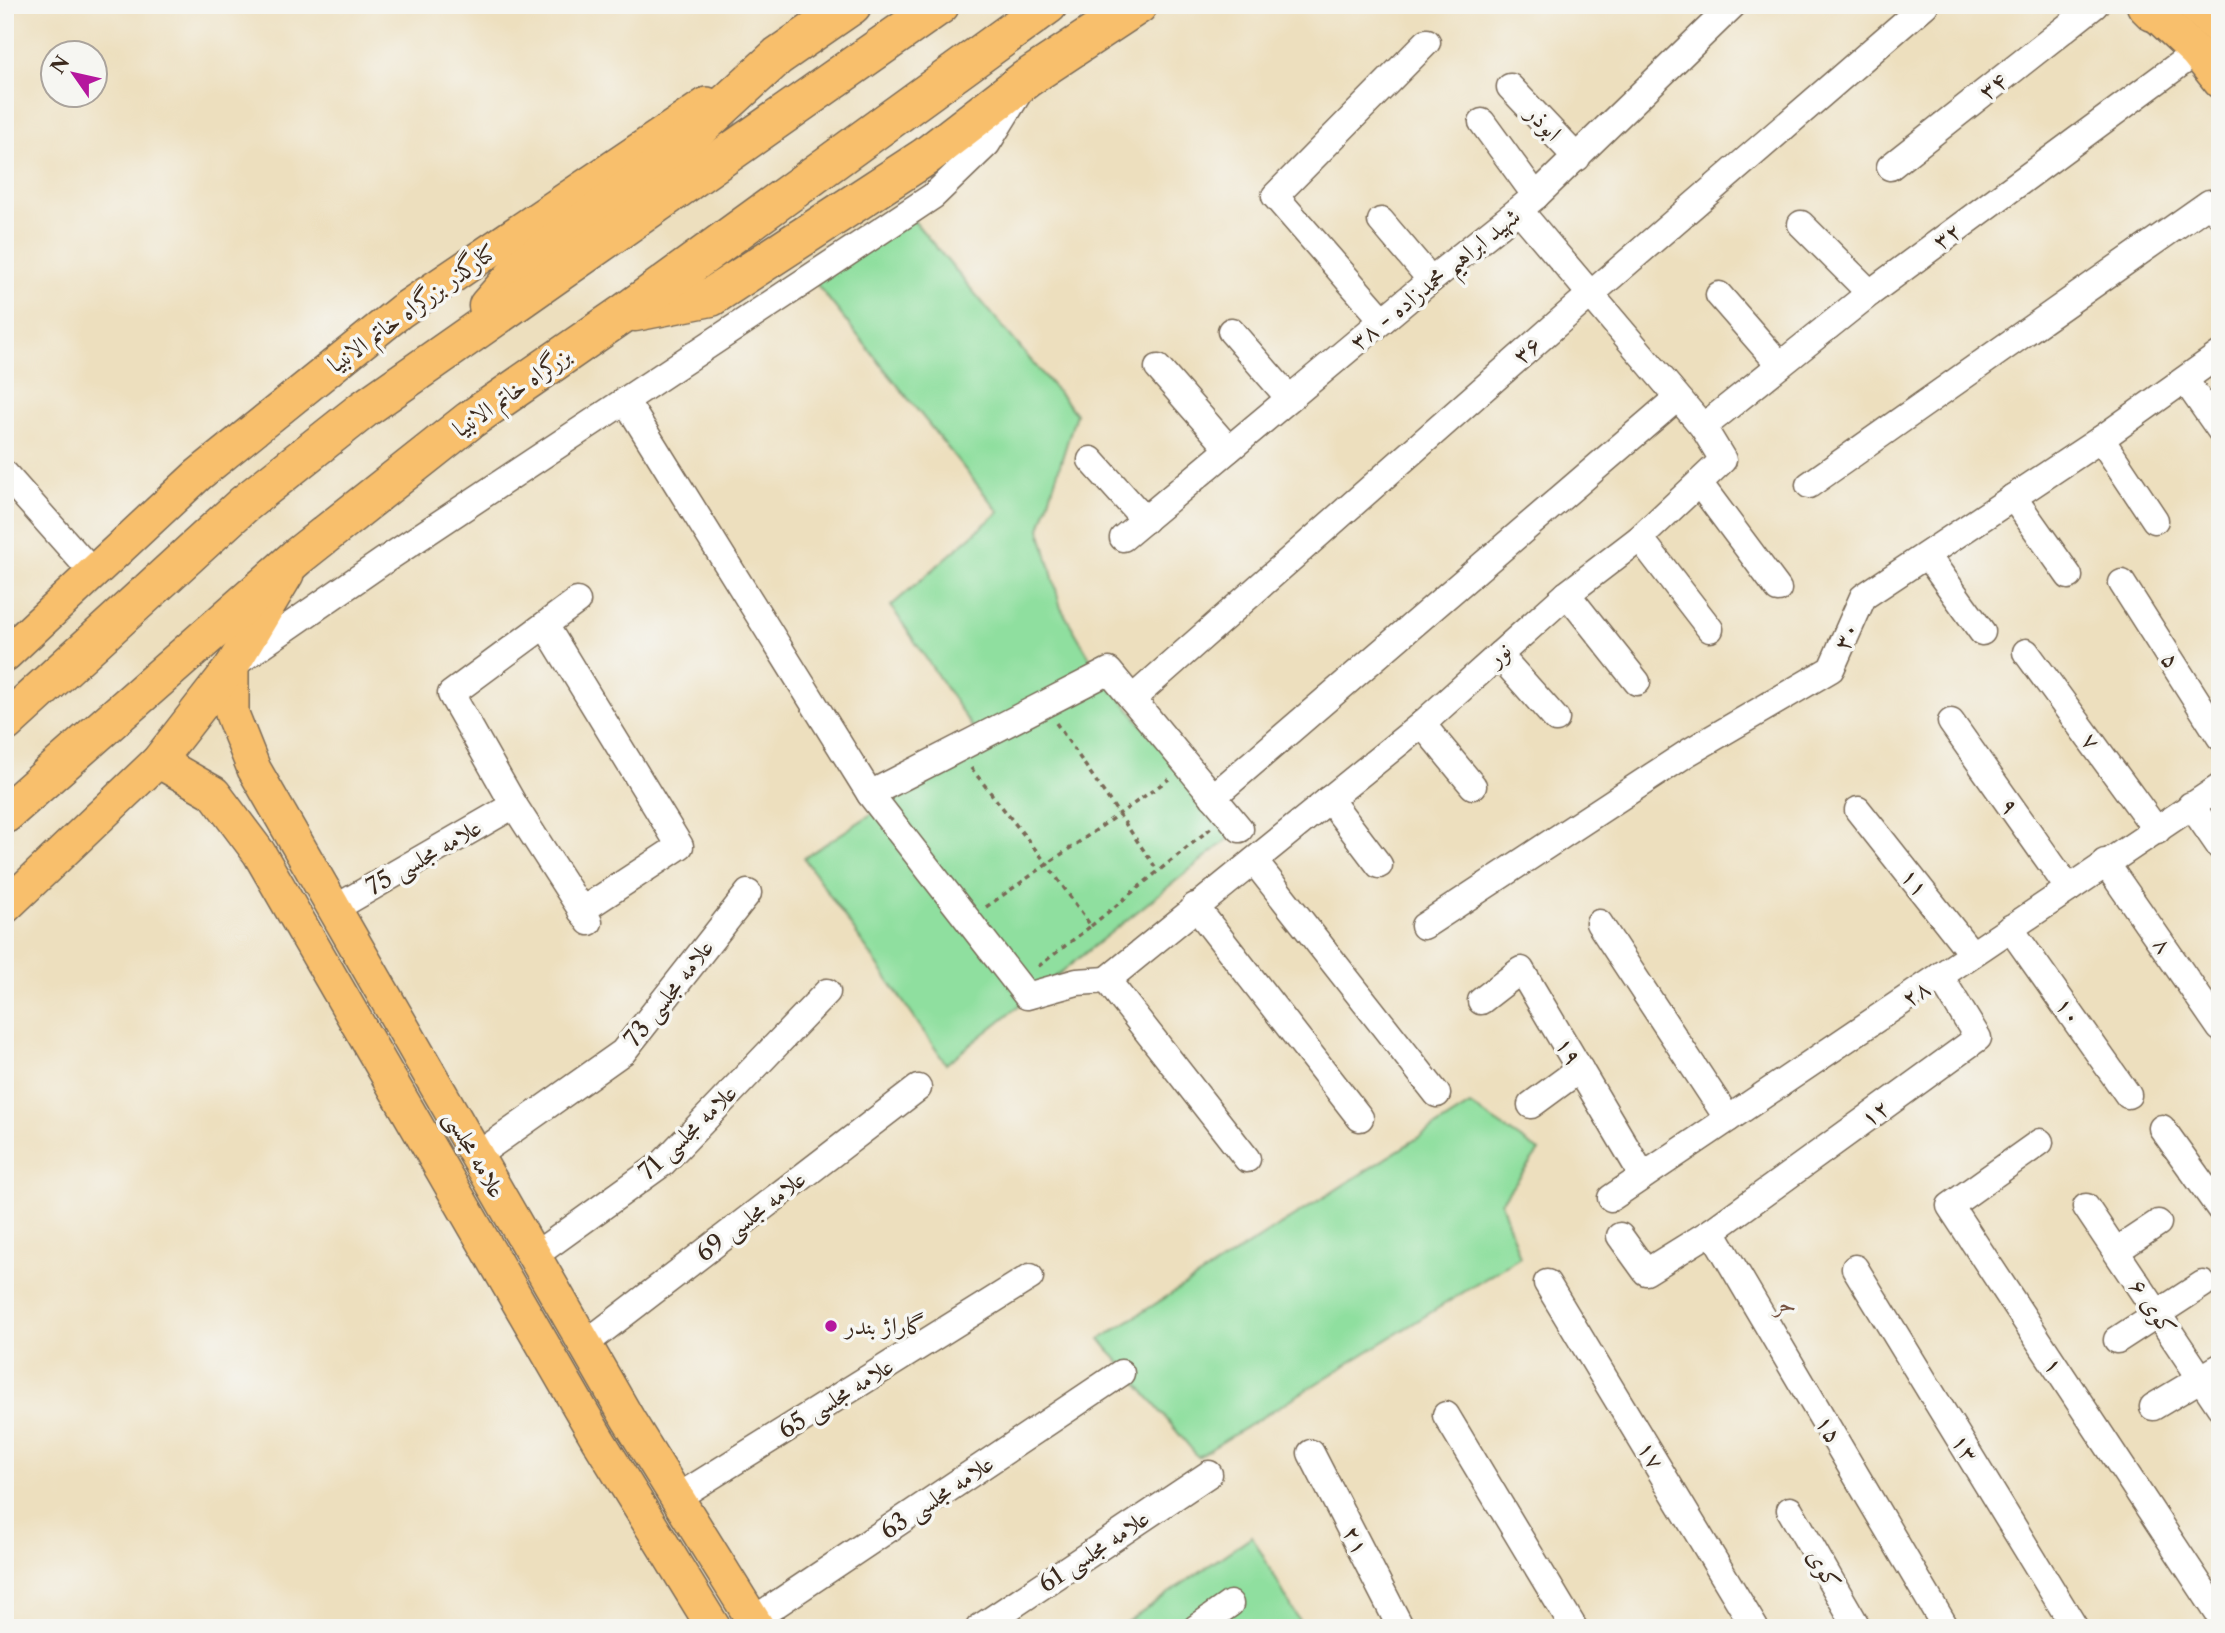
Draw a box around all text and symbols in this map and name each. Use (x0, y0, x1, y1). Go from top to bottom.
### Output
north arrow (38, 38, 108, 108)
text: N (46, 51, 74, 78)
street label: ۳۴ (1973, 66, 2013, 106)
street label: ابوذر (1519, 97, 1568, 147)
street label: شهید ابراهیم محمدزاده - ۳۸ (1344, 201, 1532, 364)
street label: ۳۲ (1927, 216, 1967, 256)
street label: کنارگذر بزرگراه خاتم الانبیا (321, 235, 506, 384)
street label: ۳۶ (1507, 329, 1547, 370)
street label: بزرگراه خاتم الانبیا (447, 340, 580, 449)
street label: ۳۰ (1827, 617, 1865, 655)
street label: نور (1479, 635, 1517, 674)
street label: ۵ (2155, 646, 2187, 674)
street label: ۷ (2076, 727, 2107, 755)
street label: ۹ (1995, 792, 2026, 820)
street label: علامه مجلسی 75 (361, 812, 488, 904)
street label: ۱۱ (1895, 862, 1935, 902)
street label: ۸ (2148, 931, 2179, 959)
street label: علامه مجلسی 73 (618, 933, 722, 1054)
street label: ۲۸ (1896, 973, 1935, 1012)
street label: ۱۰ (2049, 991, 2089, 1031)
street label: ۱۹ (1550, 1031, 1589, 1070)
street label: علامه مجلسی 71 (633, 1078, 745, 1188)
street label: ۱۲ (1855, 1093, 1895, 1133)
street label: علامه مجلسی (436, 1105, 512, 1204)
street label: علامه مجلسی 69 (690, 1164, 813, 1270)
street label: کوی ۶ (2123, 1273, 2183, 1341)
district label: حر (1771, 1287, 1796, 1319)
place label: گاراژ بندر (843, 1311, 925, 1340)
marker: گاراژ بندر (823, 1318, 839, 1334)
street label: علامه مجلسی 65 (773, 1351, 900, 1447)
street label: ۱ (2038, 1351, 2070, 1379)
street label: ۱۵ (1810, 1409, 1849, 1448)
street label: ۱۳ (1946, 1428, 1985, 1467)
street label: ۱۷ (1632, 1435, 1671, 1474)
street label: علامه مجلسی 63 (875, 1448, 1001, 1548)
street label: علامه مجلسی 61 (1033, 1503, 1156, 1601)
street label: ۲۱ (1337, 1521, 1376, 1559)
street label: کوی (1800, 1543, 1848, 1595)

